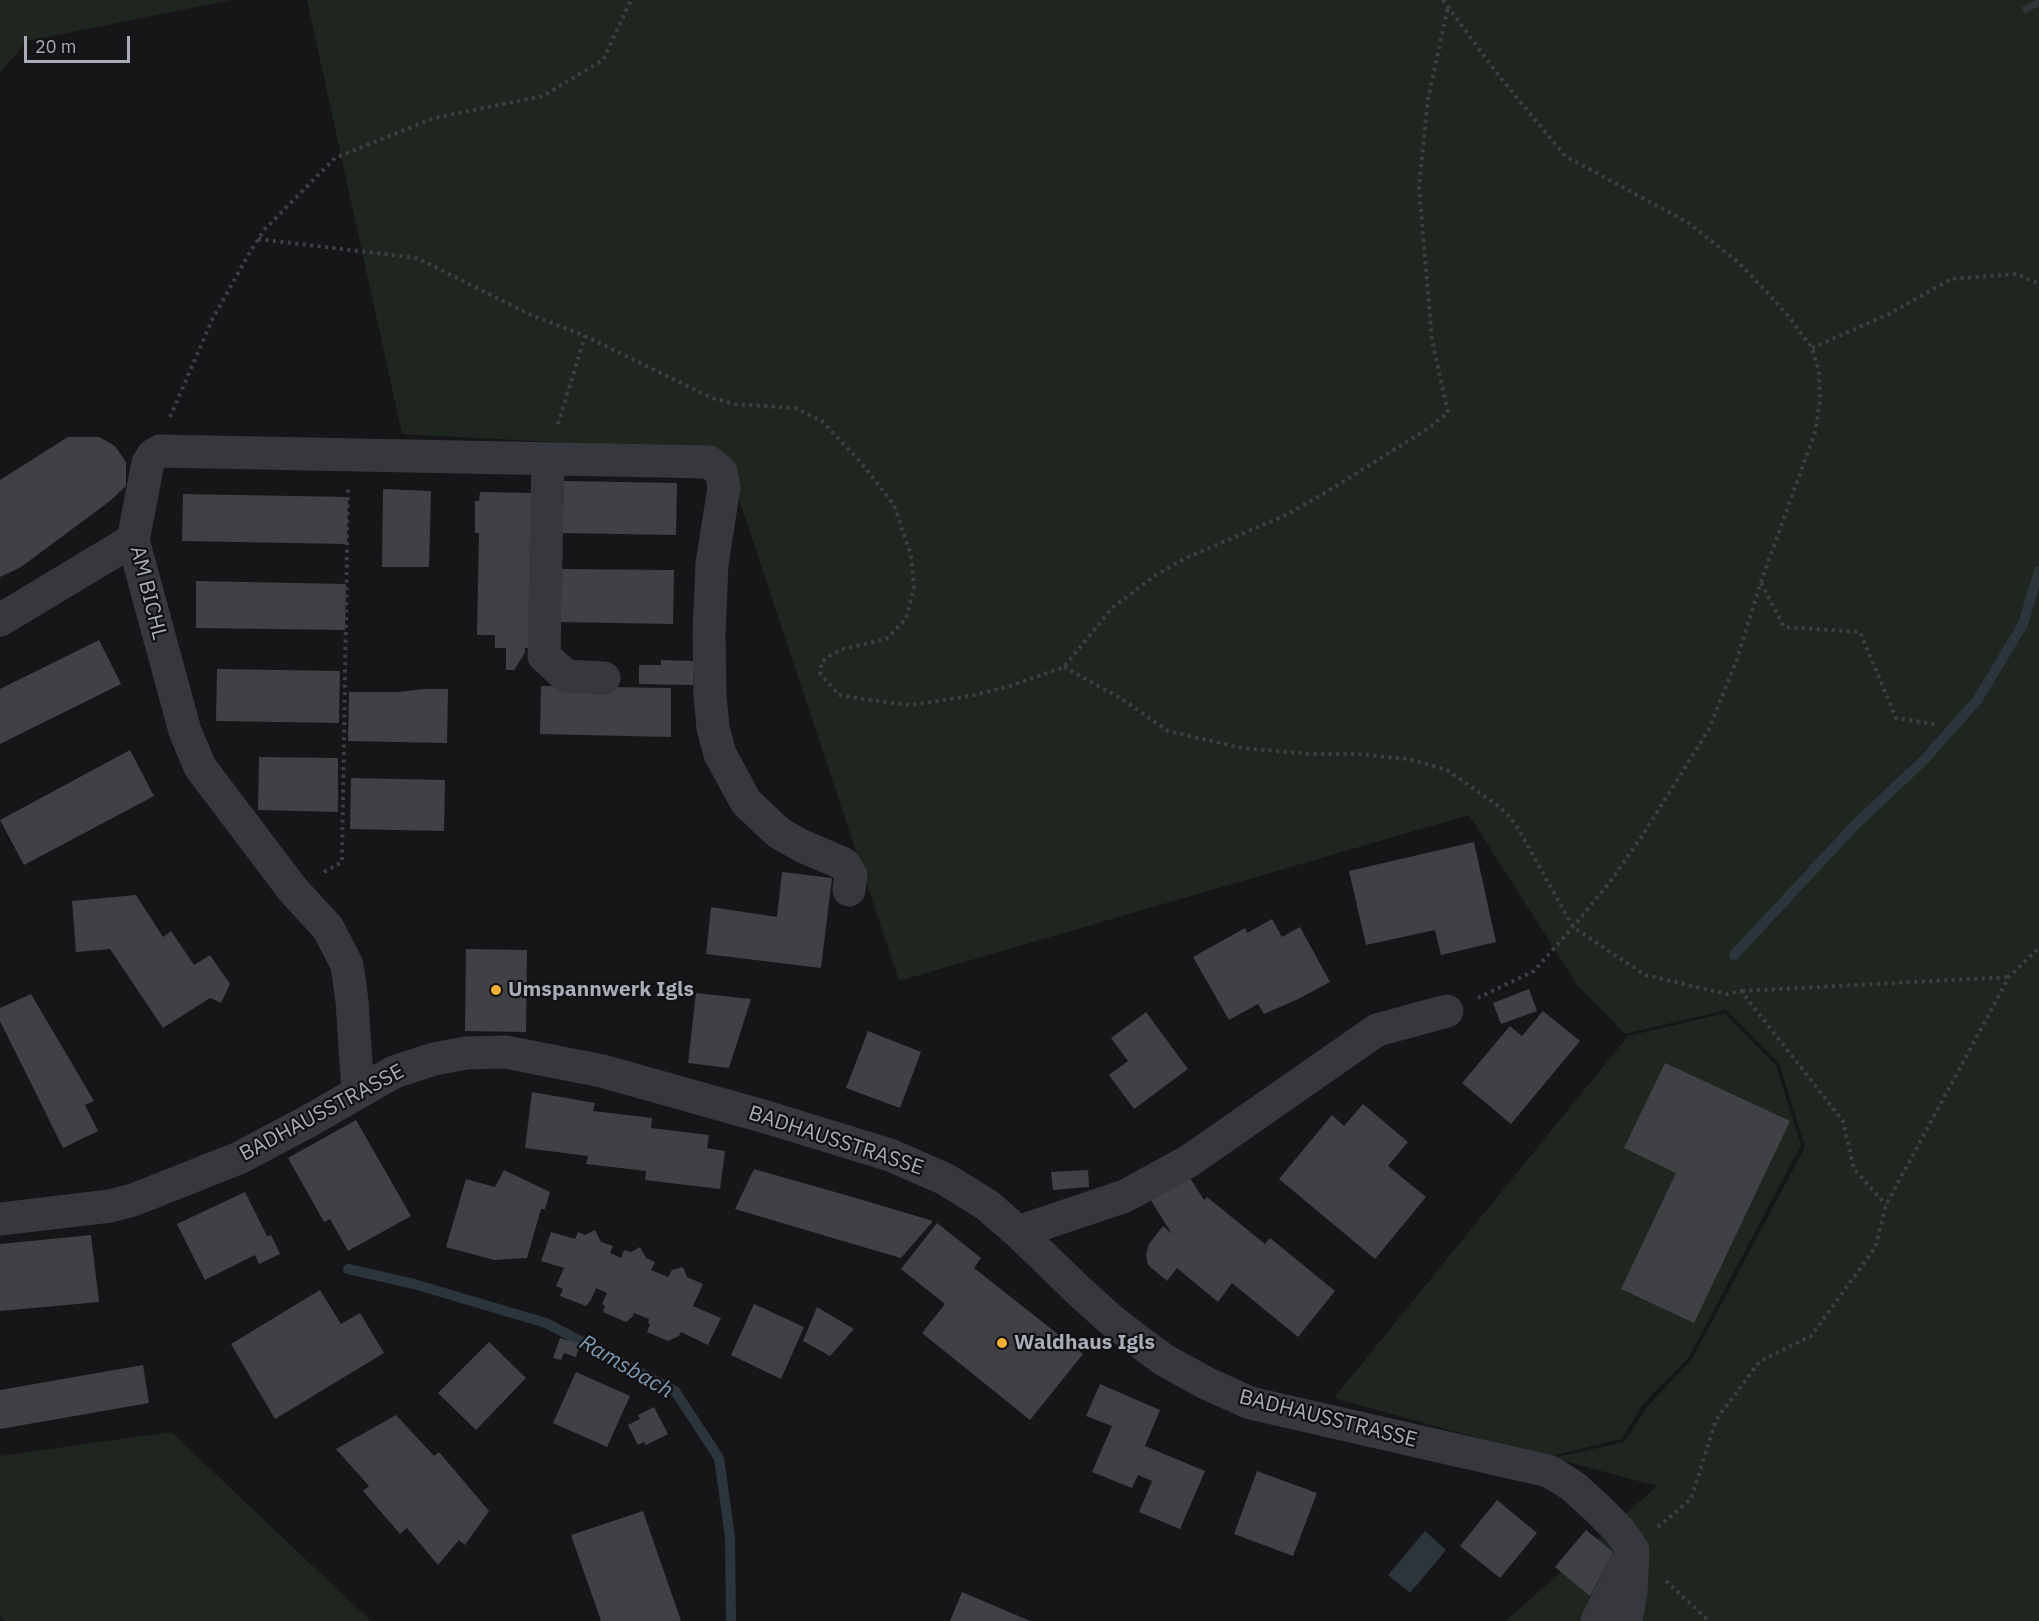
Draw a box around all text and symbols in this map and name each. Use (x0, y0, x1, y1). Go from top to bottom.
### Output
scale bar (27, 24, 134, 62)
text: 20 m (35, 35, 77, 58)
street label: AM BICHL (124, 543, 172, 643)
place label: Umspannwerk Igls (508, 977, 694, 1003)
marker: Umspannwerk Igls (489, 983, 503, 997)
street label: BADHAUSSTRASSE (235, 1059, 409, 1167)
street label: BADHAUSSTRASSE (745, 1101, 927, 1181)
water label: Ramsbach (575, 1330, 677, 1404)
place label: Waldhaus Igls (1014, 1330, 1155, 1356)
marker: Waldhaus Igls (995, 1336, 1009, 1350)
street label: BADHAUSSTRASSE (1236, 1385, 1420, 1453)

